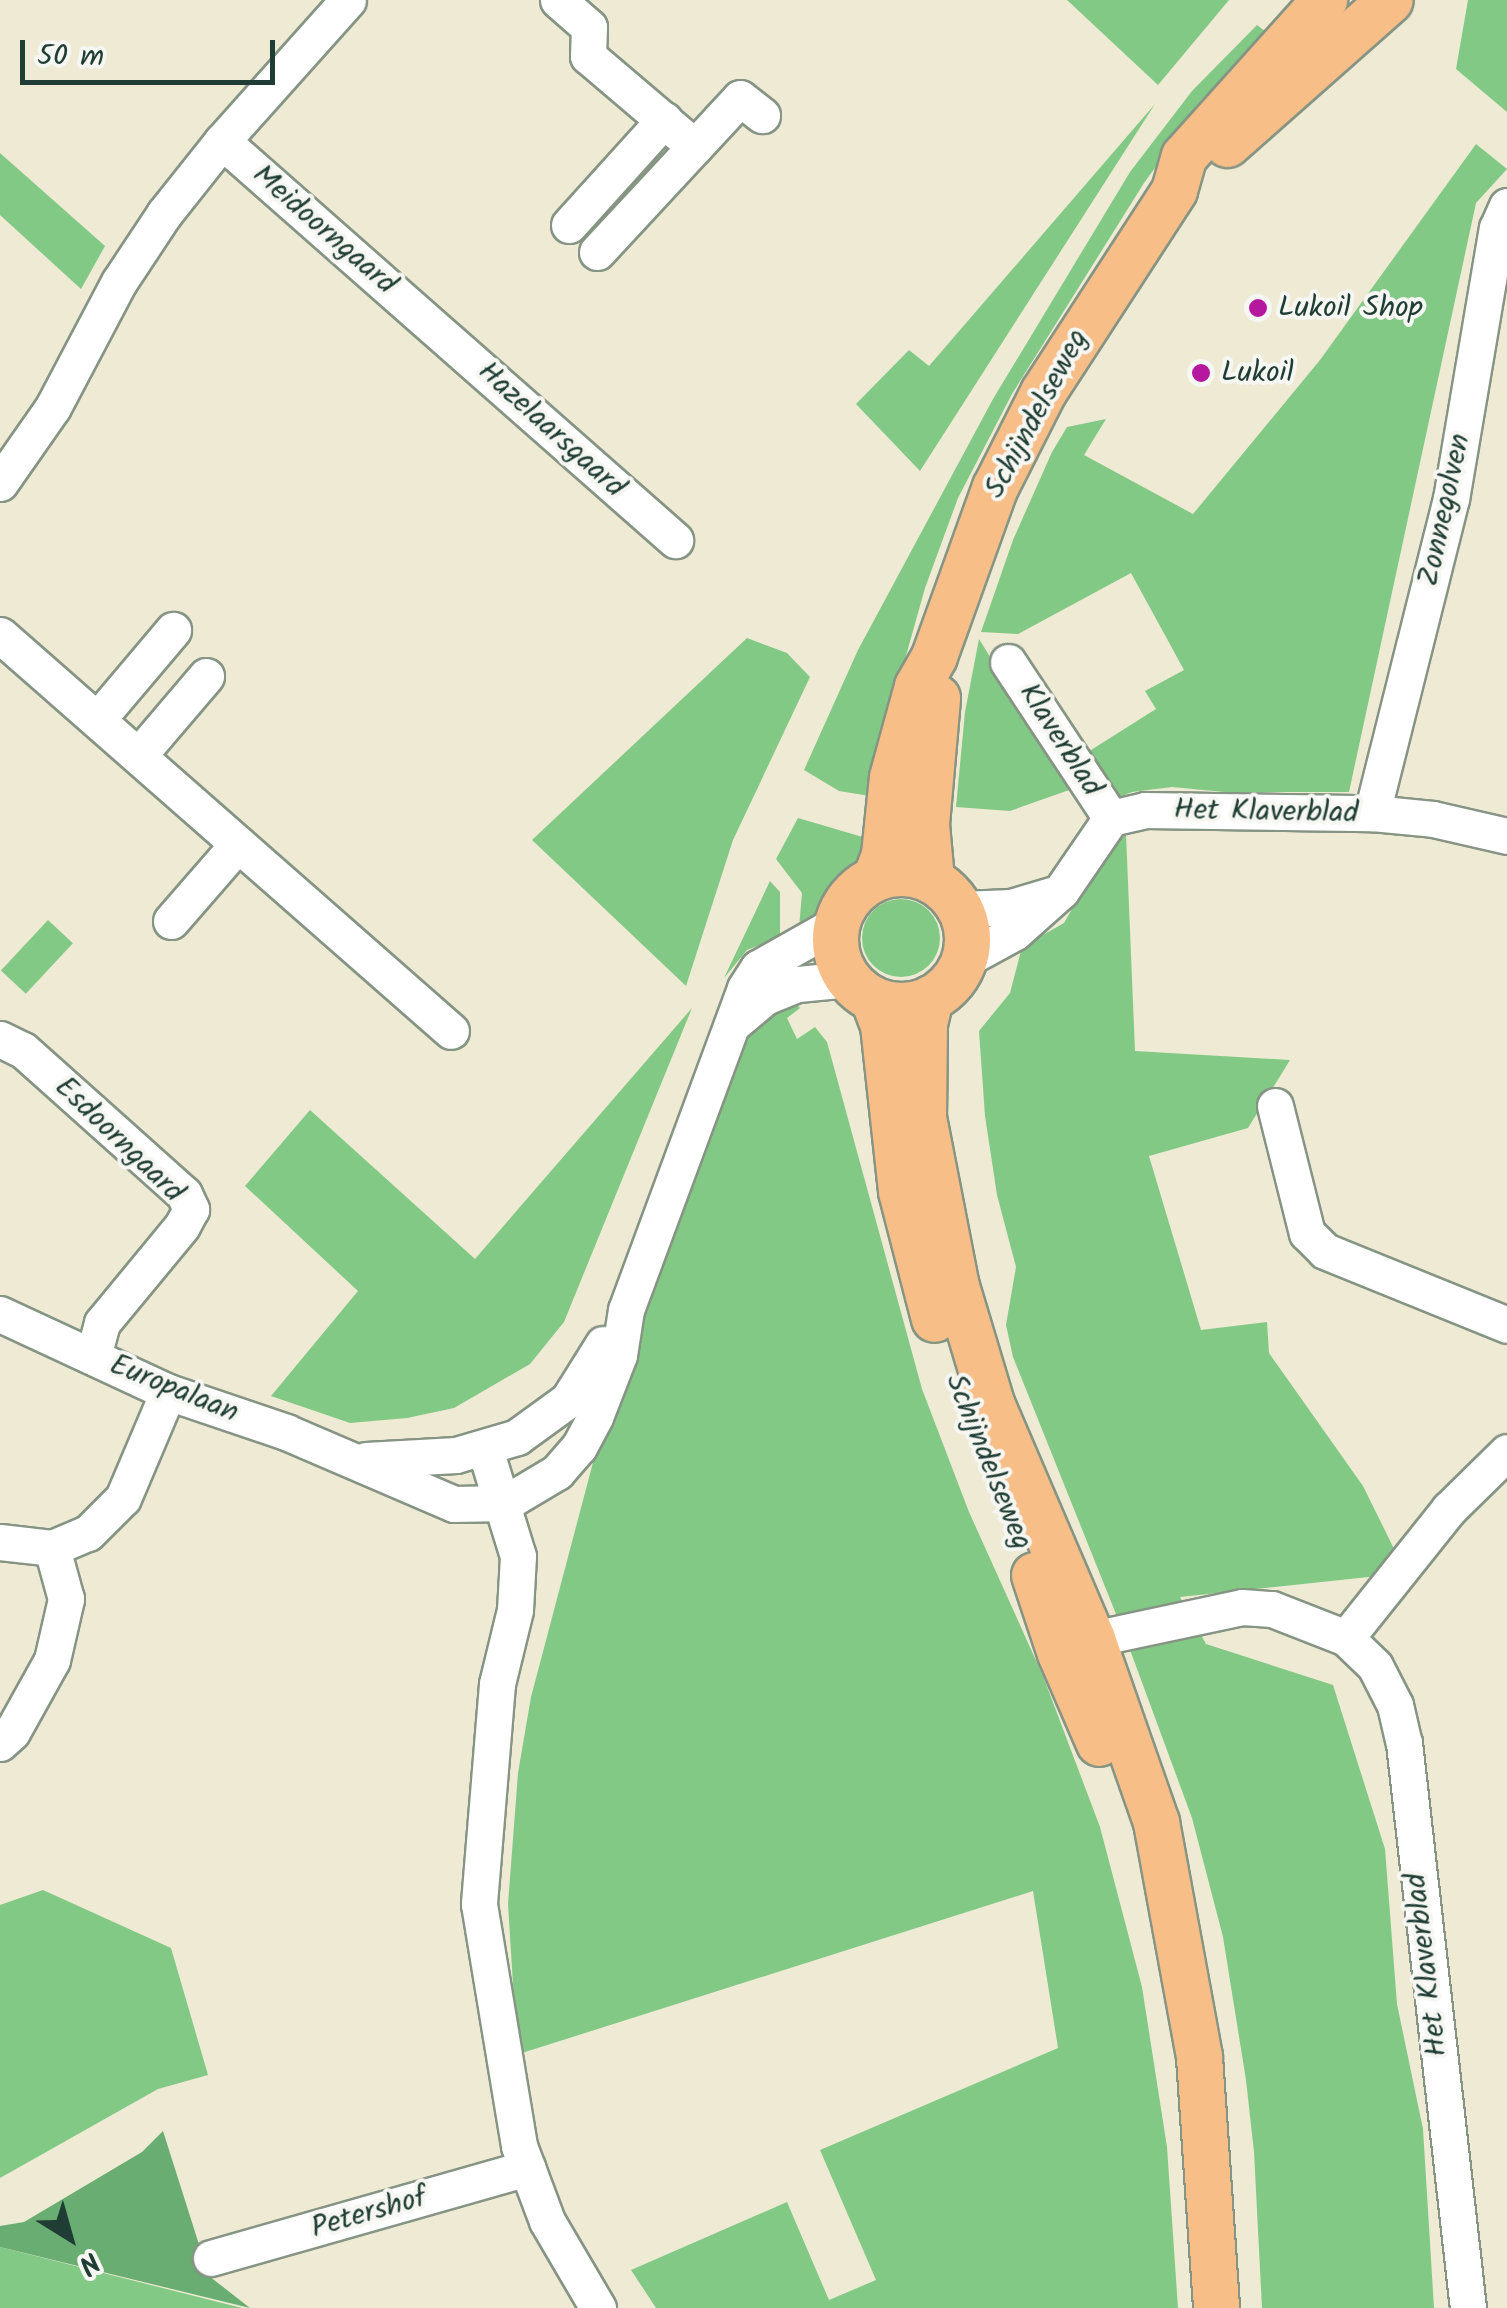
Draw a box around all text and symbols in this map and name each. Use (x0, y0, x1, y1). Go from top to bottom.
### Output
scale bar (25, 20, 280, 82)
text: 50 m (37, 33, 104, 81)
street label: Meidoorngaard (244, 157, 404, 303)
place label: Lukoil Shop (1278, 290, 1423, 326)
marker: Lukoil Shop (1247, 297, 1269, 319)
street label: Schijndelseweg (977, 323, 1097, 505)
street label: Hazelaarsgaard (470, 354, 632, 506)
place label: Lukoil (1221, 355, 1294, 391)
marker: Lukoil (1190, 362, 1212, 384)
street label: Zonnegolven (1411, 430, 1479, 590)
street label: Klaverblad (1010, 677, 1110, 803)
street label: Het Klaverblad (1173, 792, 1359, 832)
street label: Esdoorngaard (47, 1070, 191, 1210)
street label: Europalaan (104, 1347, 244, 1431)
street label: Schijndelseweg (936, 1369, 1040, 1555)
street label: Het Klaverblad (1398, 1871, 1456, 2059)
street label: Petershof (307, 2179, 431, 2247)
north arrow (20, 2188, 120, 2288)
text: N (68, 2239, 109, 2286)

